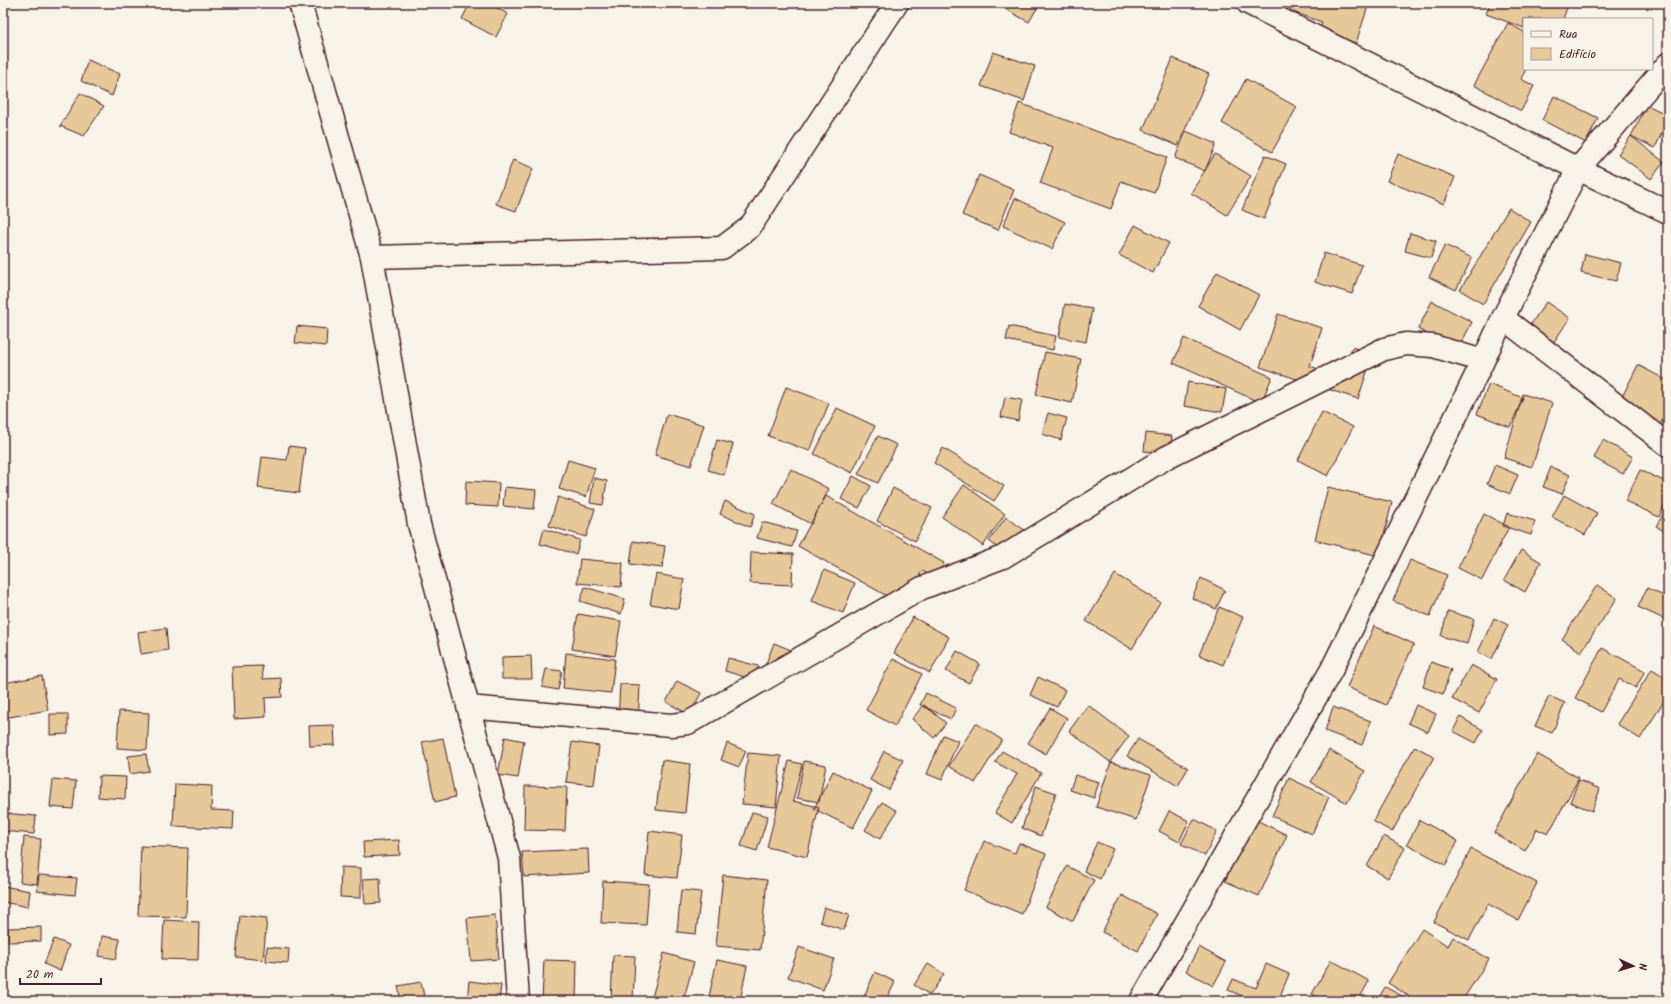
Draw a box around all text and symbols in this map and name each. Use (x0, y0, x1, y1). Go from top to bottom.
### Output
legend (1523, 18, 1653, 70)
text: Rua (1559, 25, 1578, 44)
text: Edifício (1559, 45, 1596, 64)
north arrow (1613, 946, 1653, 986)
scale bar (20, 960, 101, 986)
text: N (1633, 963, 1651, 971)
text: 20 m (26, 965, 54, 984)

